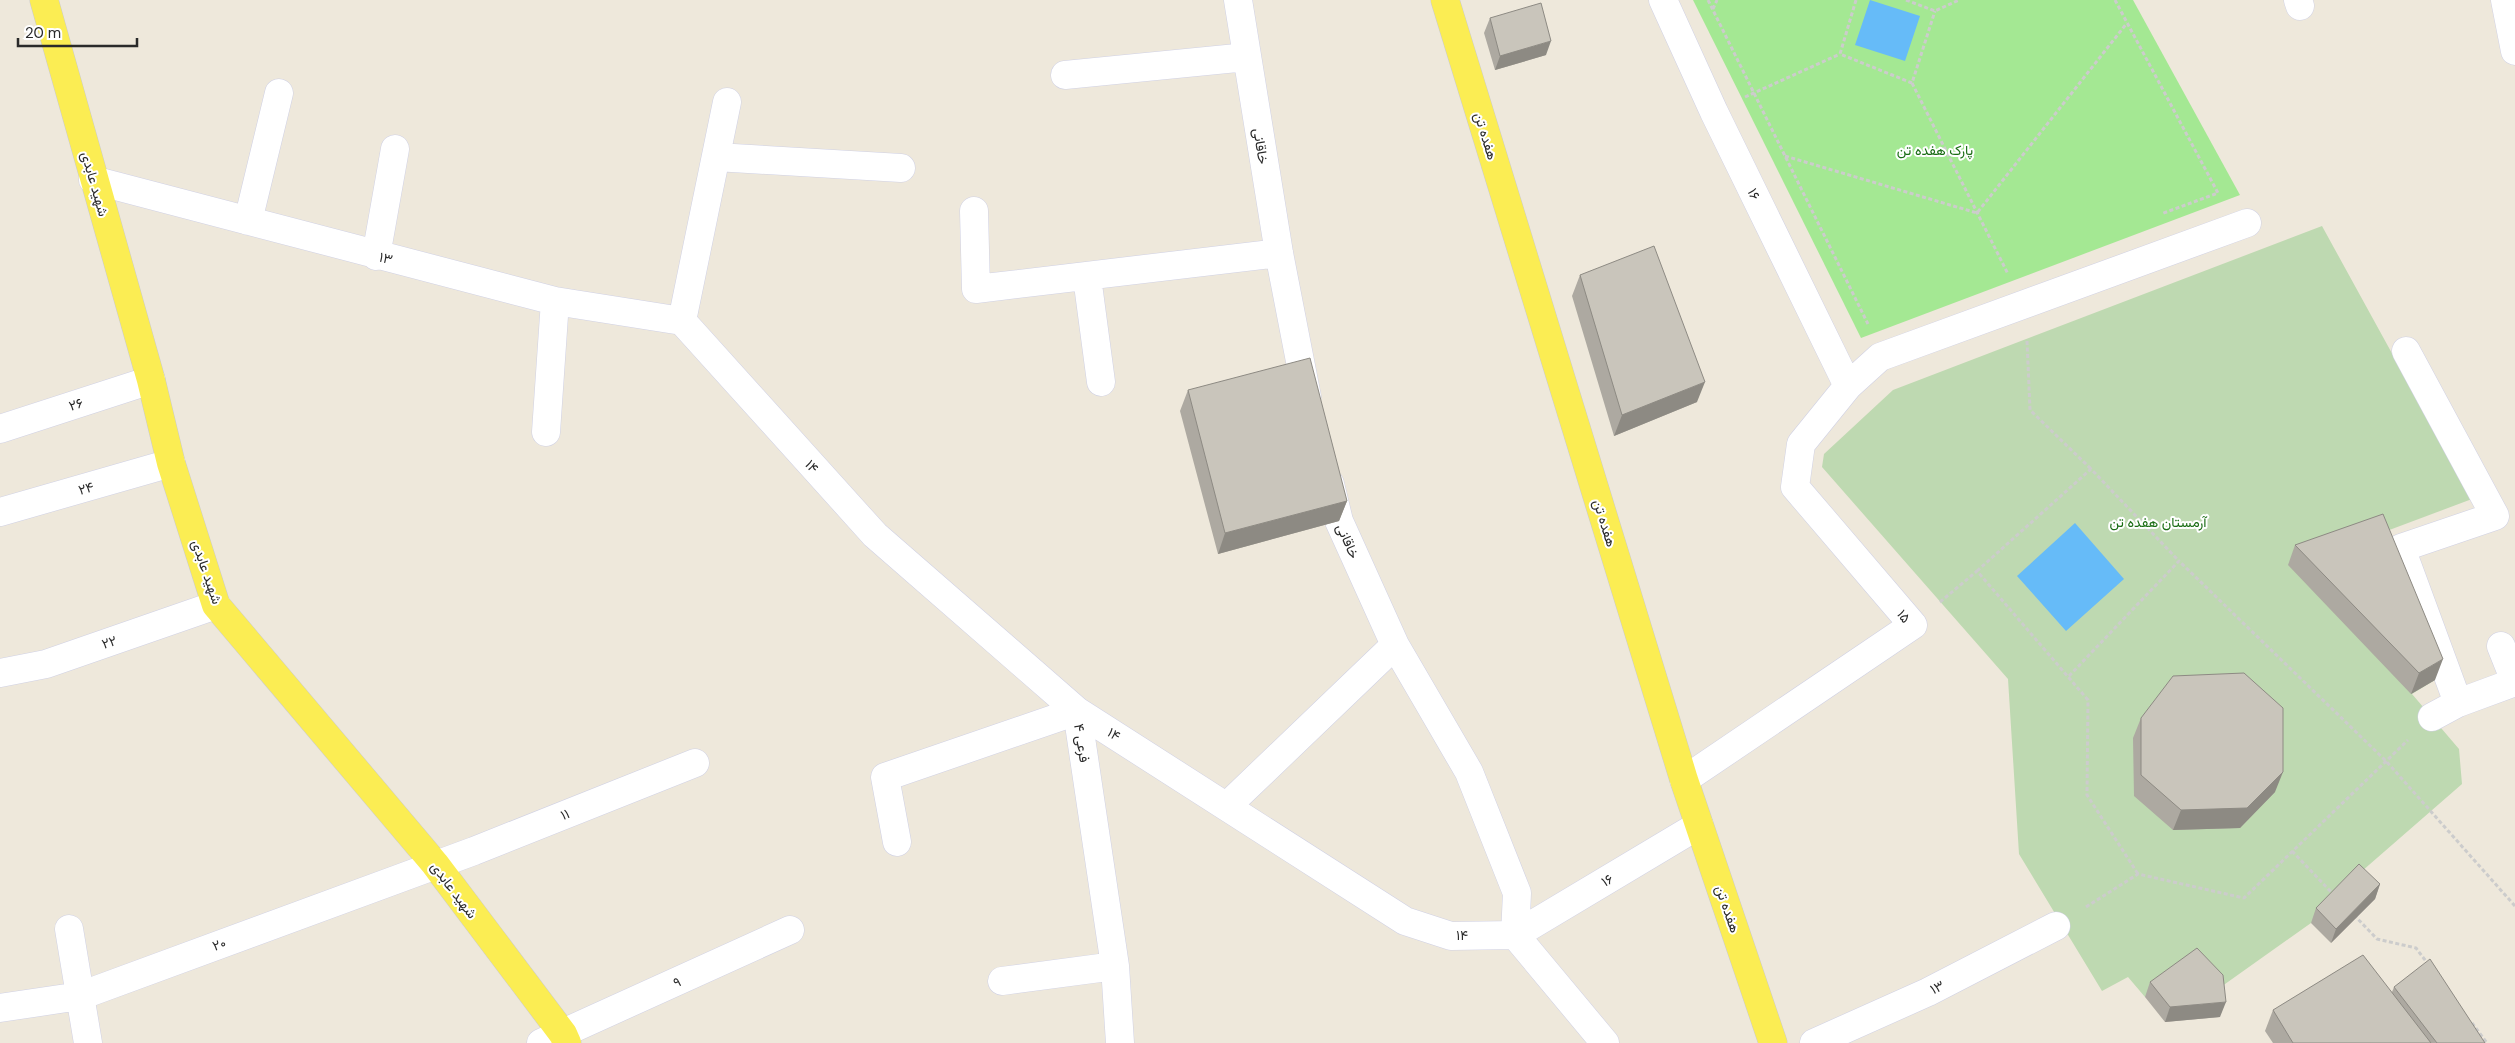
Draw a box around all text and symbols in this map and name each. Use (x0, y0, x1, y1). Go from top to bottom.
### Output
scale bar (18, 15, 136, 47)
text: 20 m (25, 23, 61, 43)
street label: هفده تن (1470, 110, 1502, 162)
street label: خاقانی (1249, 127, 1273, 165)
park label: پارک هفده تن (1897, 141, 1973, 160)
street label: شهید عابدی (77, 149, 113, 219)
street label: ۱۶ (1744, 185, 1765, 203)
street label: ۱۳ (377, 248, 395, 268)
street label: ۲۶ (66, 393, 86, 415)
street label: ۱۴ (801, 456, 823, 476)
street label: ۲۴ (76, 477, 96, 499)
street label: هفده تن (1589, 497, 1621, 549)
park label: آرمستان هفده تن (2109, 513, 2208, 531)
street label: خاقانی (1332, 521, 1364, 561)
street label: شهید عابدی (188, 538, 226, 606)
street label: ۱۵ (1893, 606, 1915, 626)
street label: ۲۲ (99, 631, 119, 653)
street label: فرعی ۴ (1070, 722, 1094, 764)
street label: ۱۴ (1104, 723, 1124, 745)
street label: ۱۱ (558, 804, 572, 824)
street label: شهید عابدی (427, 858, 481, 922)
street label: ۱۶ (1598, 869, 1616, 891)
street label: هفده تن (1712, 883, 1745, 935)
street label: ۱۴ (1456, 926, 1468, 944)
street label: ۲۰ (210, 933, 228, 955)
street label: ۹ (670, 972, 684, 992)
street label: ۱۳ (1927, 976, 1947, 998)

